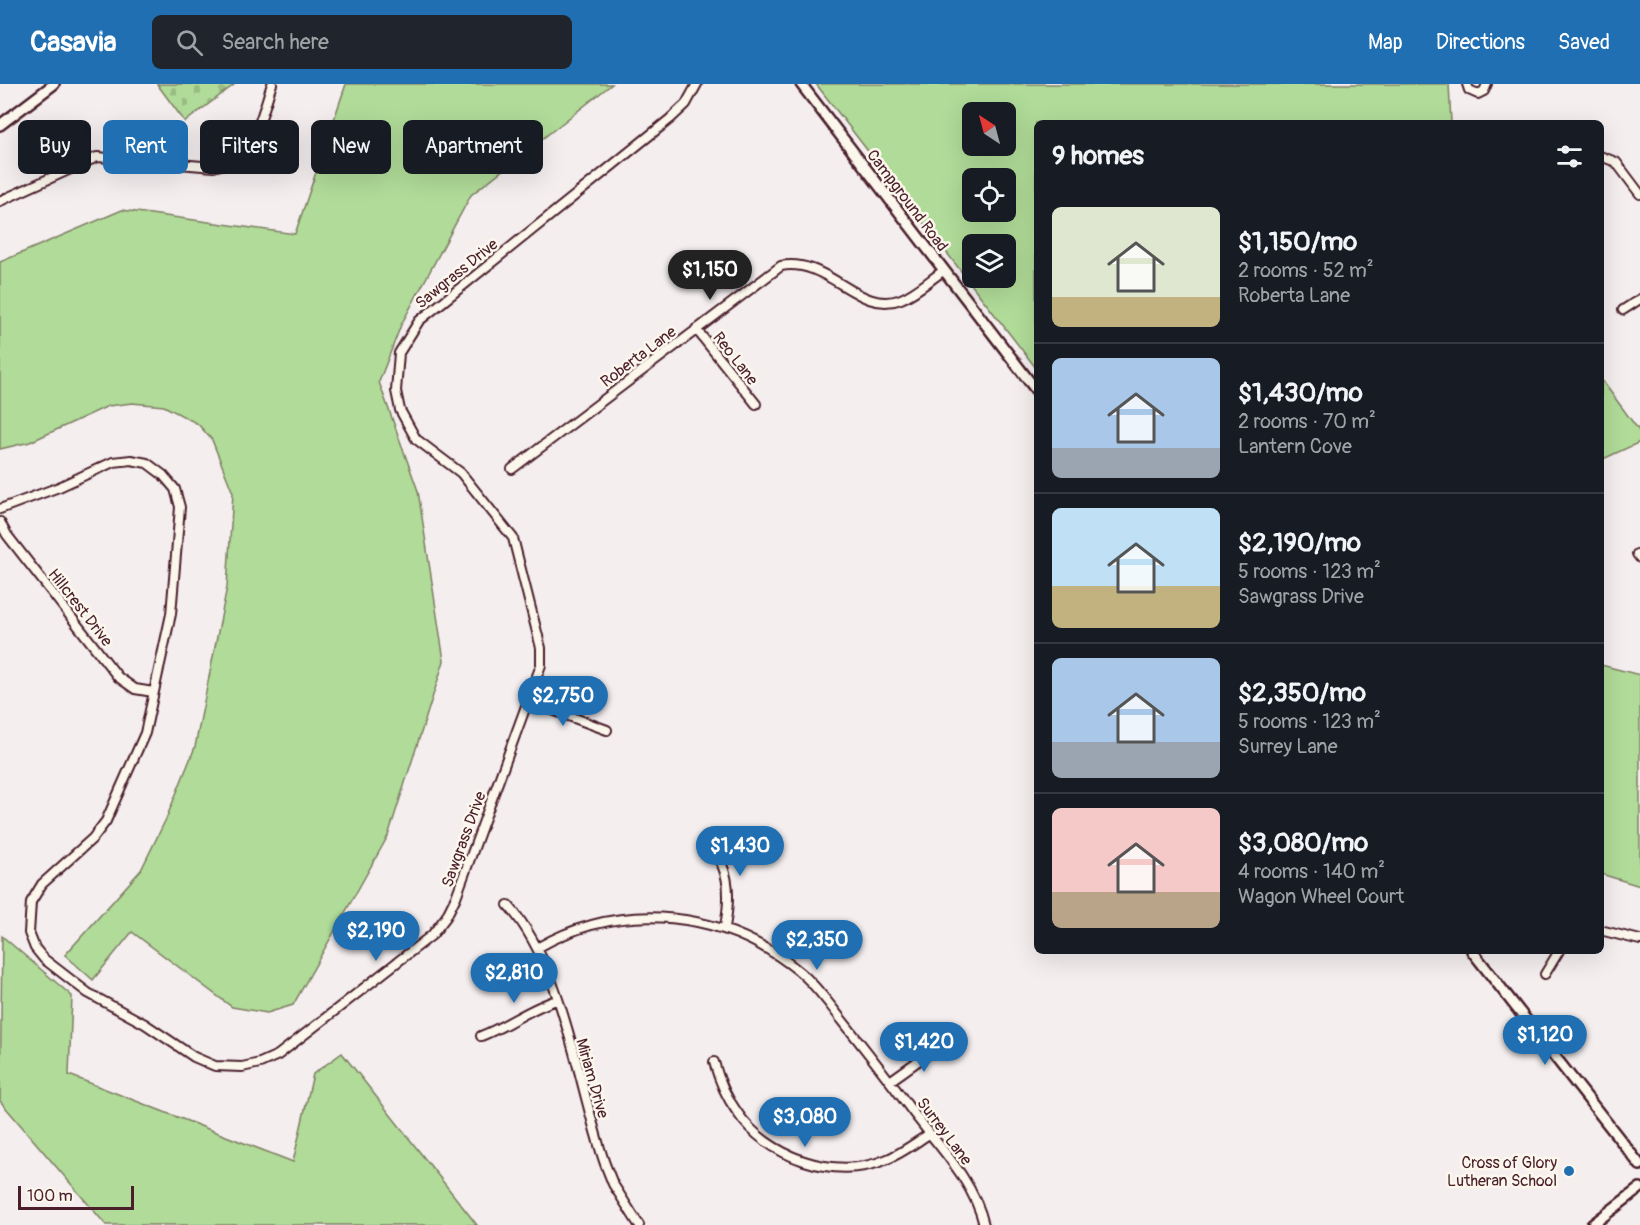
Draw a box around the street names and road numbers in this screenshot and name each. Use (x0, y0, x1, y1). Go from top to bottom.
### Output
street label: Campground Road (862, 146, 952, 256)
street label: Sawgrass Drive (411, 234, 502, 313)
street label: Roberta Lane (597, 322, 680, 392)
street label: Reo Lane (708, 328, 762, 389)
street label: Hillcrest Drive (44, 565, 117, 651)
street label: Sawgrass Drive (437, 789, 491, 890)
street label: Miriam Drive (571, 1036, 613, 1121)
street label: Surrey Lane (912, 1094, 976, 1169)

